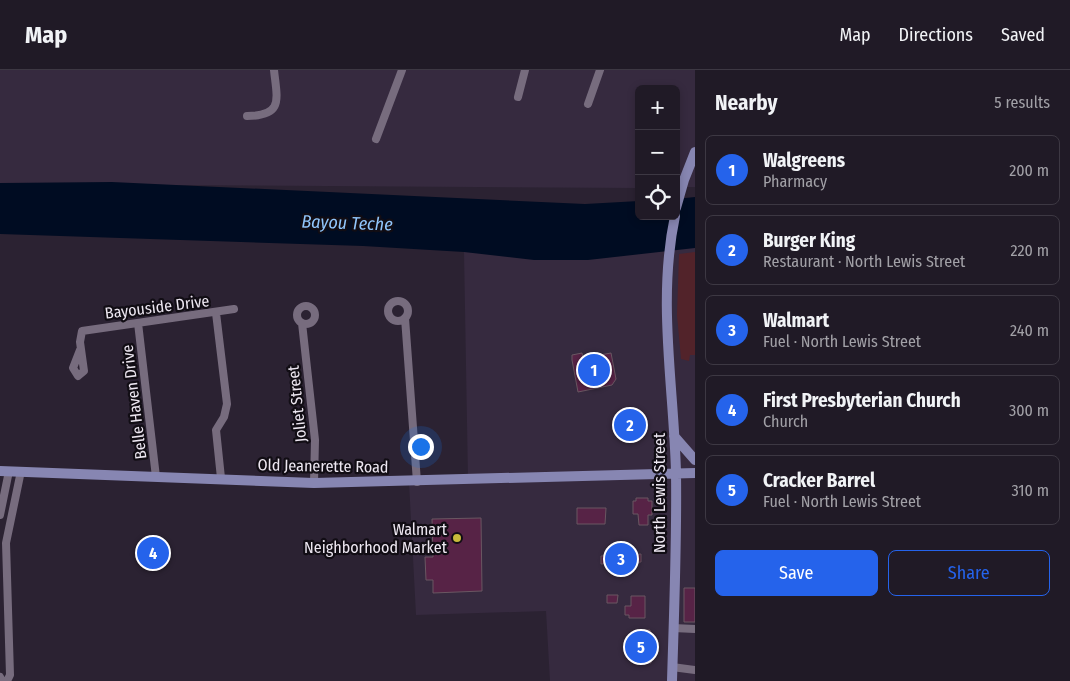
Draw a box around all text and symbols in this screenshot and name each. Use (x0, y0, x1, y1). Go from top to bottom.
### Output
text: Map (25, 21, 67, 49)
text: Map (839, 24, 871, 46)
text: Directions (899, 24, 973, 46)
text: Saved (1001, 24, 1045, 46)
map controls (635, 85, 680, 220)
button: + (635, 85, 680, 130)
text: Nearby (715, 90, 777, 116)
text: 5 results (994, 93, 1050, 112)
button: − (635, 130, 680, 175)
text: Walgreens (763, 149, 845, 172)
text: 1 (729, 161, 735, 180)
text: 200 m (1009, 161, 1049, 180)
text: Pharmacy (763, 172, 827, 191)
button: locate (635, 175, 680, 220)
water label: Bayou Teche (301, 210, 394, 236)
text: Burger King (763, 229, 855, 252)
text: 2 (728, 241, 736, 260)
text: 220 m (1010, 241, 1049, 260)
text: Restaurant · North Lewis Street (763, 252, 965, 271)
street label: Bayouside Drive (104, 291, 210, 323)
text: Walmart (763, 309, 829, 332)
text: 3 (728, 321, 736, 340)
text: 240 m (1010, 321, 1049, 340)
text: Fuel · North Lewis Street (763, 332, 921, 351)
street label: Belle Haven Drive (118, 344, 150, 460)
pin: 1 (578, 351, 610, 389)
street label: Joliet Street (283, 364, 310, 443)
text: First Presbyterian Church (763, 389, 961, 412)
text: 4 (728, 401, 736, 420)
text: 300 m (1009, 401, 1049, 420)
pin: 2 (614, 406, 646, 444)
text: Church (763, 412, 808, 431)
street label: North Lewis Street (650, 432, 669, 553)
your location (408, 434, 434, 460)
street label: Old Jeanerette Road (257, 455, 389, 477)
text: Cracker Barrel (763, 469, 875, 492)
text: 5 (728, 481, 736, 500)
text: 310 m (1012, 481, 1049, 500)
text: Fuel · North Lewis Street (763, 492, 921, 511)
place label: Walmart Neighborhood Market (304, 520, 448, 557)
marker: Walmart Neighborhood Market (451, 532, 463, 544)
pin: 4 (137, 534, 169, 572)
pin: 3 (605, 540, 637, 578)
button: Save (715, 550, 878, 596)
button: Share (888, 550, 1050, 596)
pin: 5 (625, 628, 657, 666)

